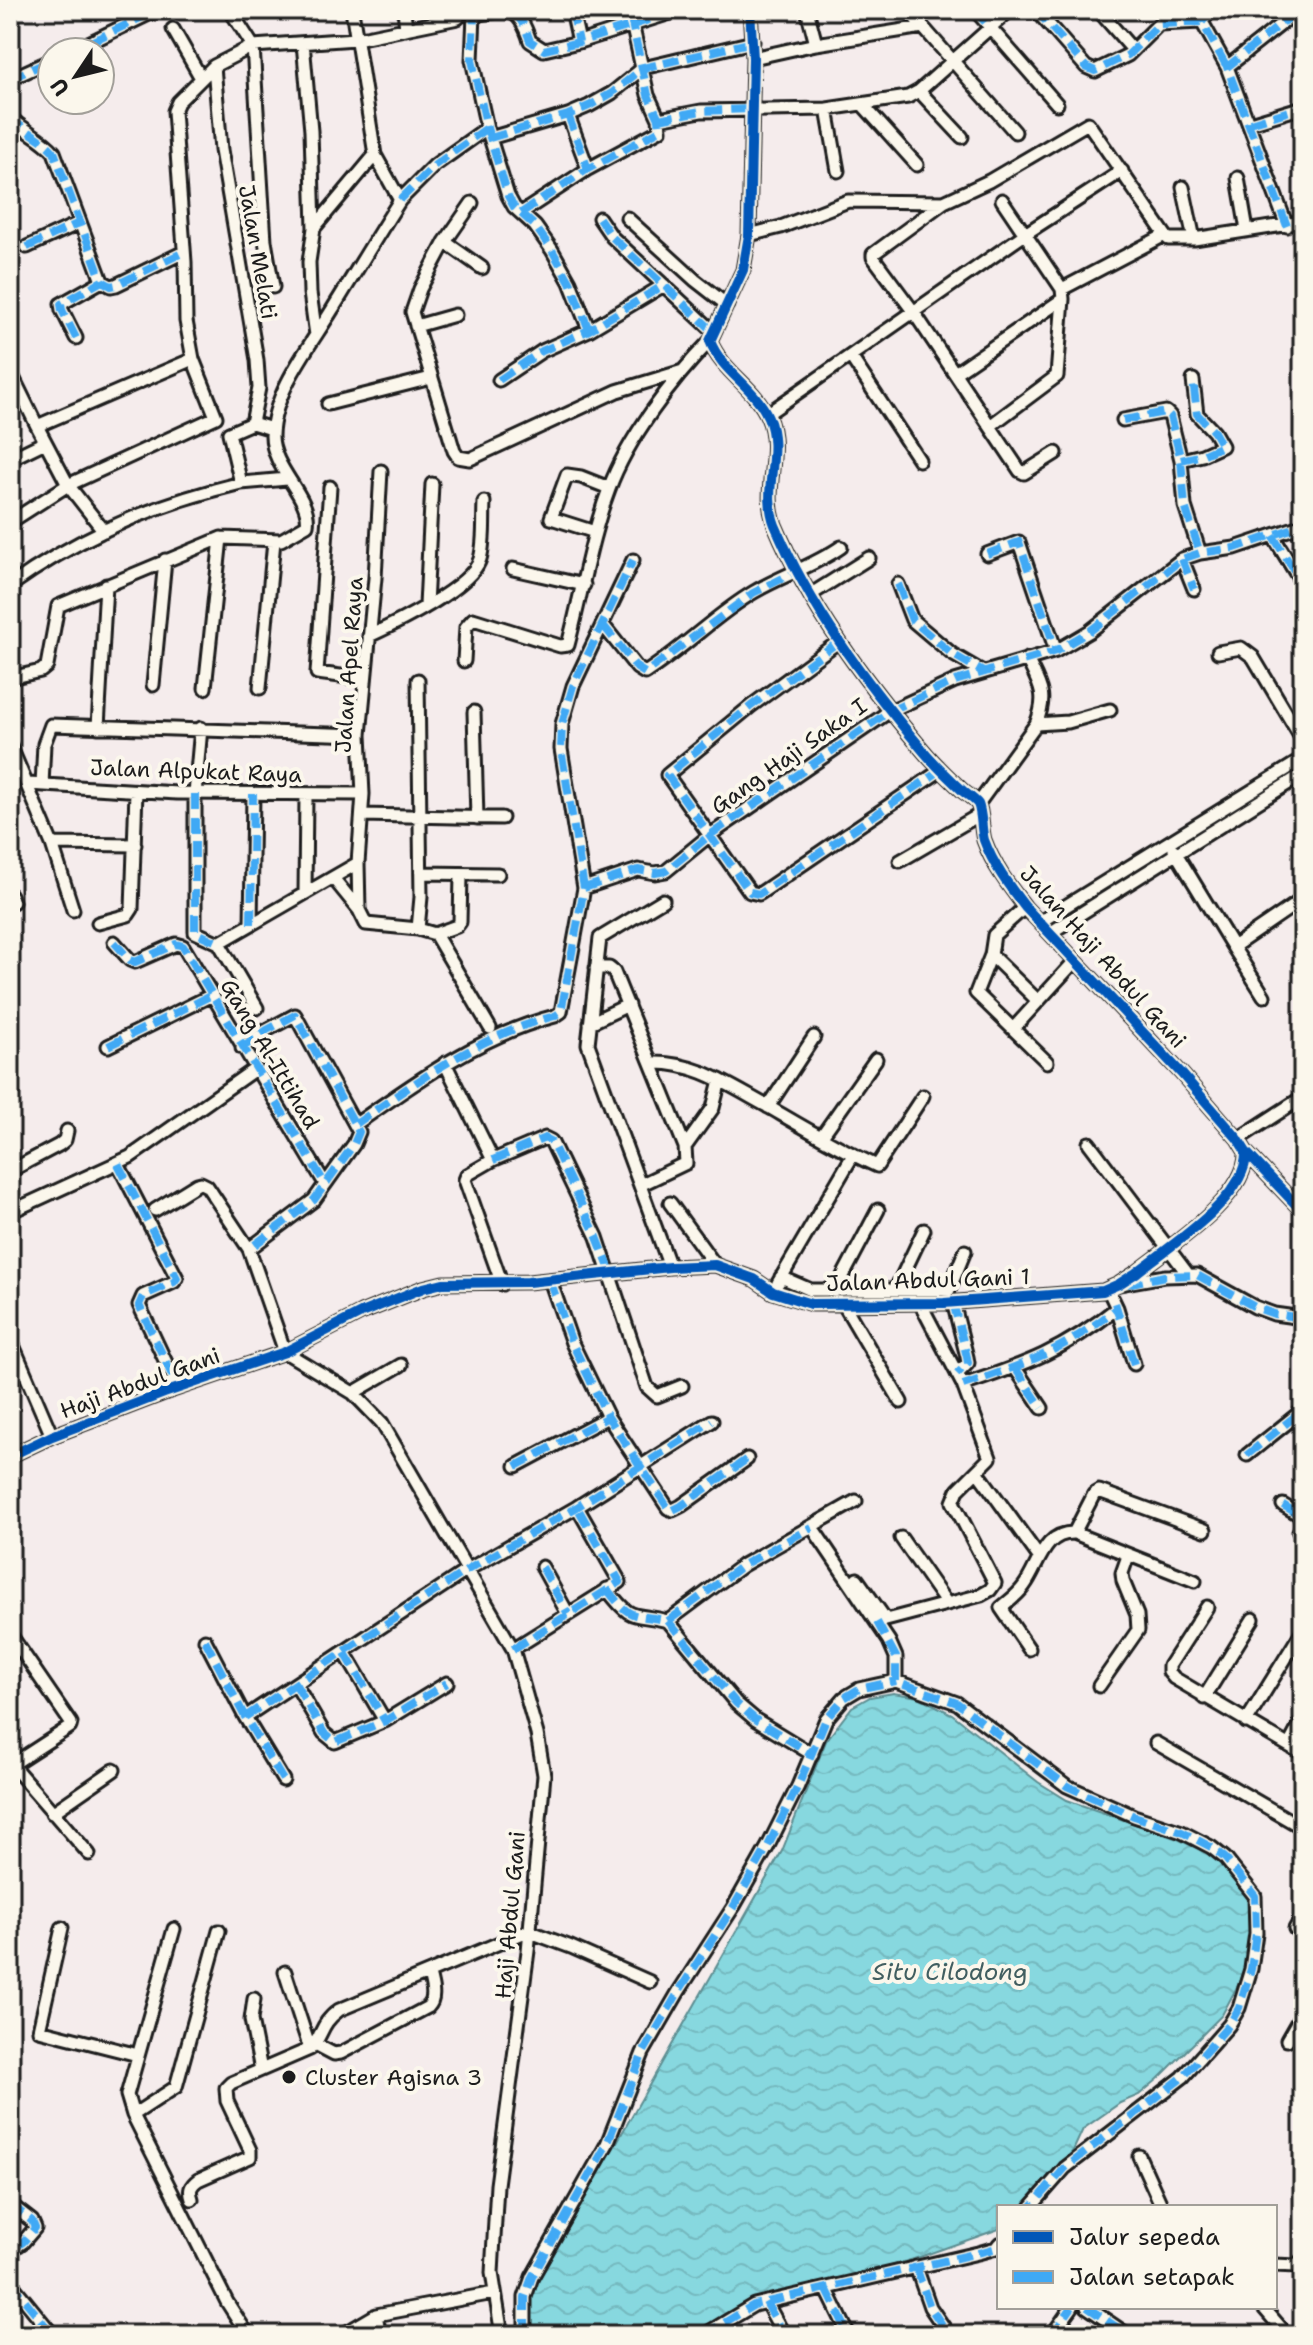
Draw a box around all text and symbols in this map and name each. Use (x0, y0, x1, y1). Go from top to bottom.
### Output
north arrow (36, 36, 116, 116)
text: U (44, 73, 76, 102)
street label: Jalan Melati (232, 182, 284, 322)
street label: Jalan Apel Raya (328, 575, 370, 754)
street label: Gang Haji Saka I (705, 691, 873, 821)
street label: Jalan Alpukat Raya (90, 753, 303, 789)
street label: Jalan Haji Abdul Gani (1013, 860, 1193, 1054)
street label: Gang Al-Ittihad (214, 974, 326, 1135)
street label: Jalan Abdul Gani 1 (826, 1262, 1030, 1298)
street label: Haji Abdul Gani (56, 1341, 224, 1425)
street label: Haji Abdul Gani (488, 1830, 532, 2000)
water label: Situ Cilodong (872, 1956, 1028, 1988)
place label: Cluster Agisna 3 (305, 2063, 482, 2092)
marker: Cluster Agisna 3 (280, 2068, 298, 2086)
legend (997, 2205, 1277, 2309)
text: Jalur sepeda (1069, 2221, 1220, 2253)
text: Jalan setapak (1069, 2261, 1235, 2293)

